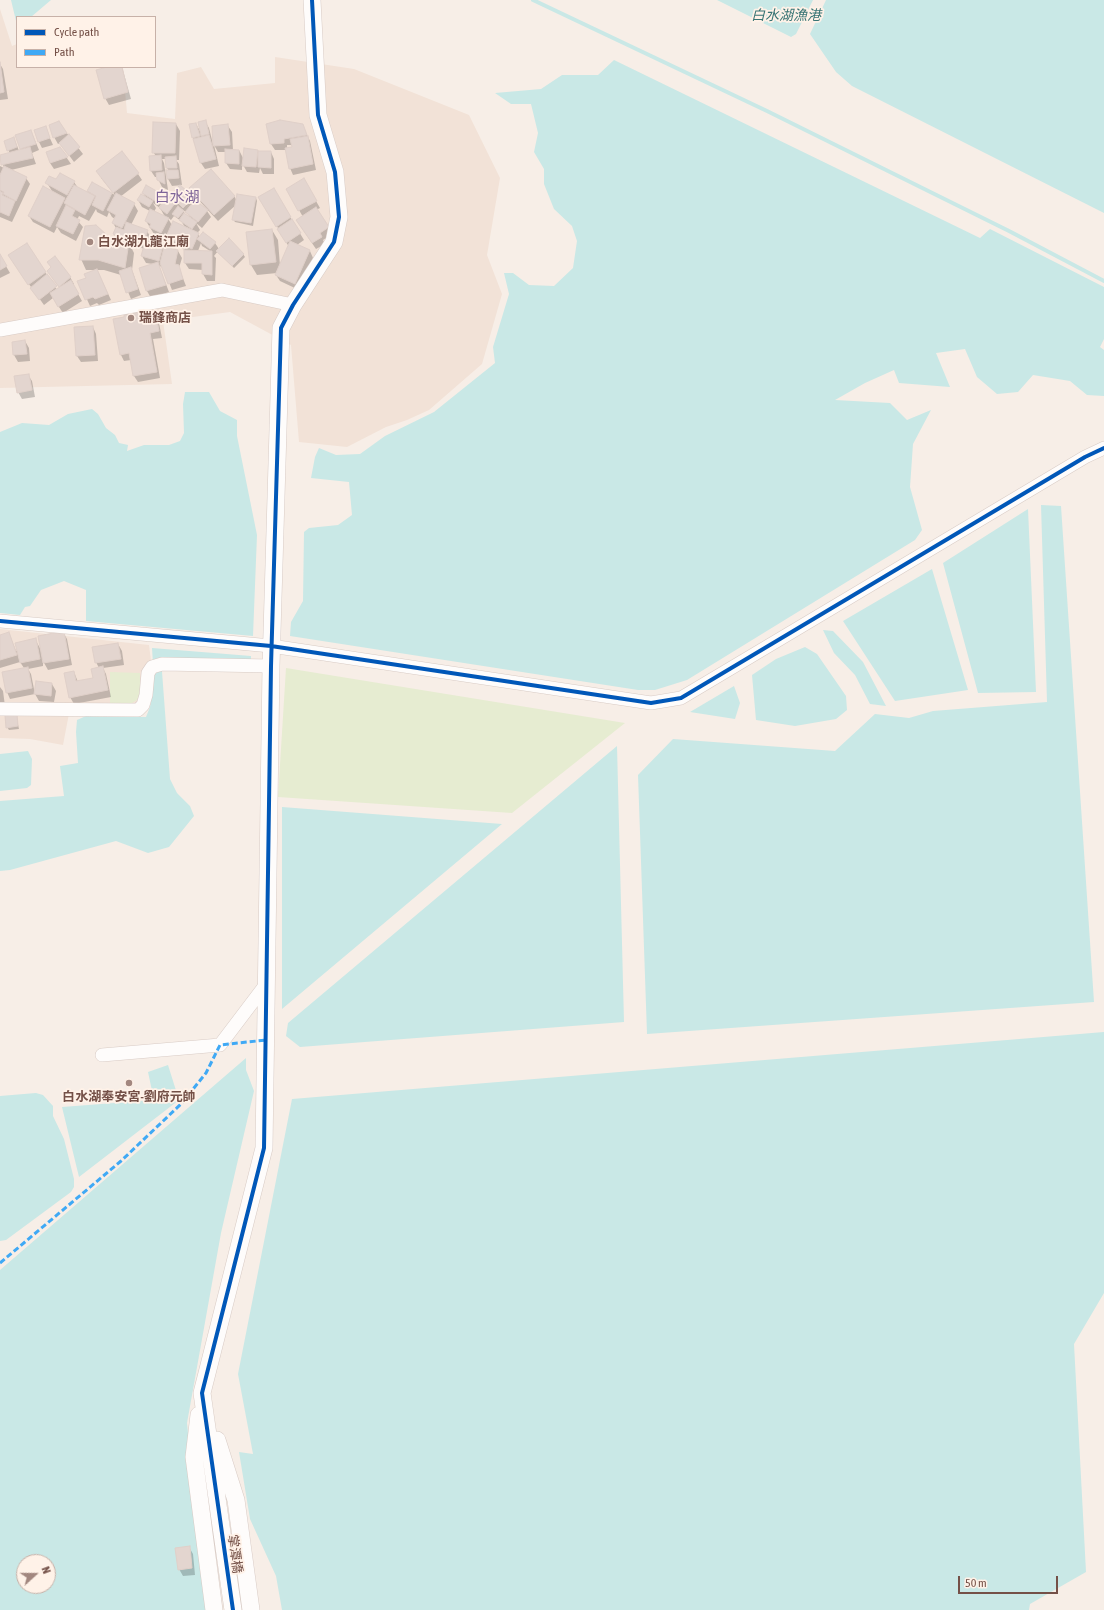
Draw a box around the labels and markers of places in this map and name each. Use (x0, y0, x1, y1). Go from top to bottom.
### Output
place label: 白水湖九龍江廟 (98, 234, 189, 250)
marker: 白水湖九龍江廟 (85, 237, 95, 247)
place label: 瑞鋒商店 (139, 310, 191, 326)
marker: 瑞鋒商店 (126, 313, 136, 323)
marker: 白水湖奉安宮-劉府元帥 (124, 1078, 134, 1088)
place label: 白水湖奉安宮-劉府元帥 (62, 1089, 196, 1105)

